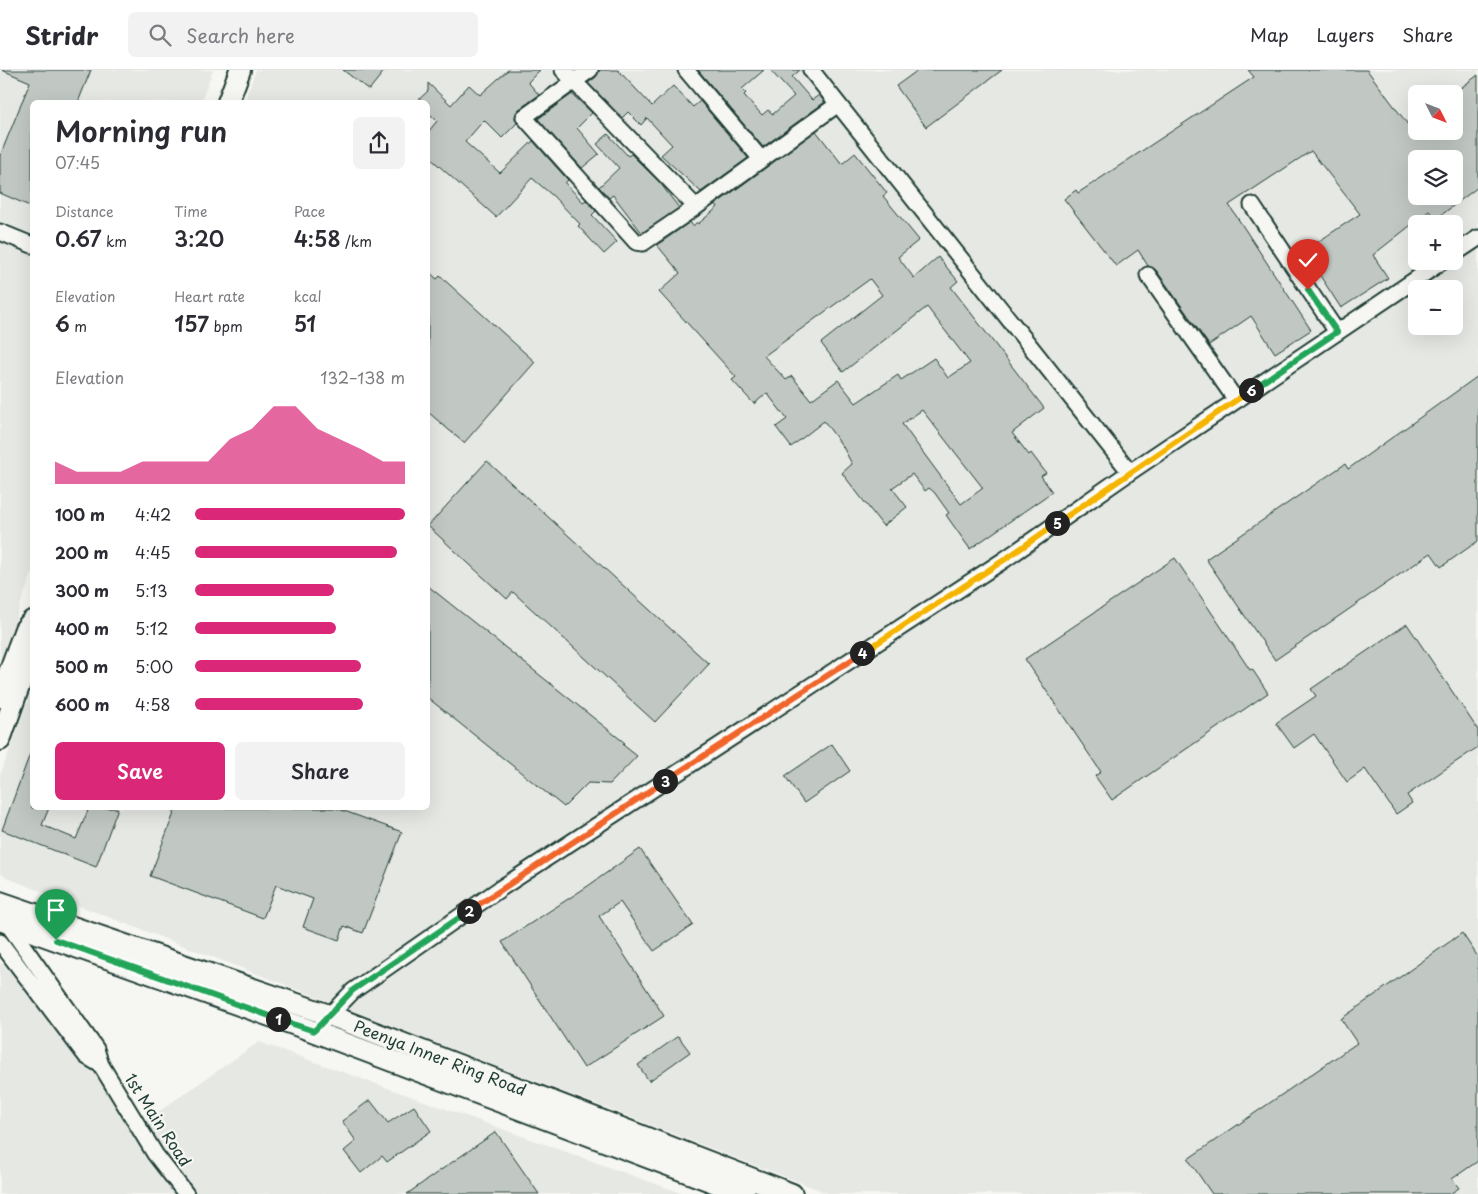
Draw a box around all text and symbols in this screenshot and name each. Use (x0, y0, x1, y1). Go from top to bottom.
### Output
search box (128, 12, 478, 57)
text: Stridr (25, 17, 98, 53)
icon: search (146, 21, 174, 49)
text: Search here (186, 21, 295, 49)
text: Map (1250, 21, 1289, 48)
text: Layers (1317, 21, 1374, 48)
text: Share (1402, 21, 1453, 48)
north arrow (1408, 85, 1462, 140)
map controls (1408, 85, 1463, 335)
text: Morning run (55, 109, 227, 152)
button: share (353, 117, 405, 169)
text: 07:45 (55, 150, 100, 174)
button: layers (1408, 150, 1463, 205)
text: Distance (55, 201, 114, 222)
text: Time (174, 201, 207, 222)
text: Pace (294, 201, 325, 222)
button: + (1408, 215, 1463, 270)
text: 0.67 (55, 222, 101, 254)
text: 3:20 (174, 222, 224, 254)
text: 4:58 (294, 222, 341, 254)
text: km (101, 231, 127, 252)
text: /km (341, 231, 372, 252)
pin (1287, 239, 1329, 290)
icon: check (1294, 246, 1322, 274)
button: − (1408, 280, 1463, 335)
text: Elevation (55, 286, 115, 307)
text: Heart rate (174, 286, 245, 307)
text: kcal (294, 286, 322, 307)
text: 6 (55, 307, 70, 339)
text: 157 (174, 307, 209, 339)
text: 51 (294, 307, 316, 339)
text: m (70, 316, 87, 337)
text: bpm (209, 316, 243, 337)
text: Elevation (55, 365, 124, 389)
text: 132–138 m (320, 365, 405, 389)
pin: 6 (1238, 378, 1264, 402)
text: 6 (1247, 380, 1256, 401)
text: 100 m (55, 502, 105, 526)
text: 4:42 (135, 502, 171, 526)
pin: 5 (1044, 510, 1070, 536)
text: 5 (1053, 513, 1062, 534)
text: 200 m (55, 540, 109, 564)
text: 4:45 (135, 540, 171, 564)
text: 300 m (55, 578, 109, 602)
text: 5:13 (135, 578, 168, 602)
text: 400 m (55, 616, 109, 640)
text: 5:12 (135, 616, 168, 640)
pin: 4 (850, 640, 874, 666)
text: 4 (858, 643, 867, 664)
text: 500 m (55, 654, 108, 678)
text: 5:00 (135, 654, 173, 678)
text: 600 m (55, 692, 109, 716)
text: 4:58 (135, 692, 170, 716)
button: Save (55, 742, 225, 800)
button: Share (235, 742, 405, 800)
pin: 3 (652, 768, 678, 794)
text: 3 (661, 771, 670, 792)
pin (35, 889, 77, 940)
icon: arrive (42, 896, 70, 924)
pin: 2 (456, 898, 482, 924)
text: 2 (465, 901, 474, 922)
pin: 1 (266, 1006, 290, 1032)
text: 1 (275, 1009, 282, 1030)
street label: Peenya Inner Ring Road (351, 1013, 530, 1101)
street label: 1st Main Road (120, 1068, 198, 1171)

